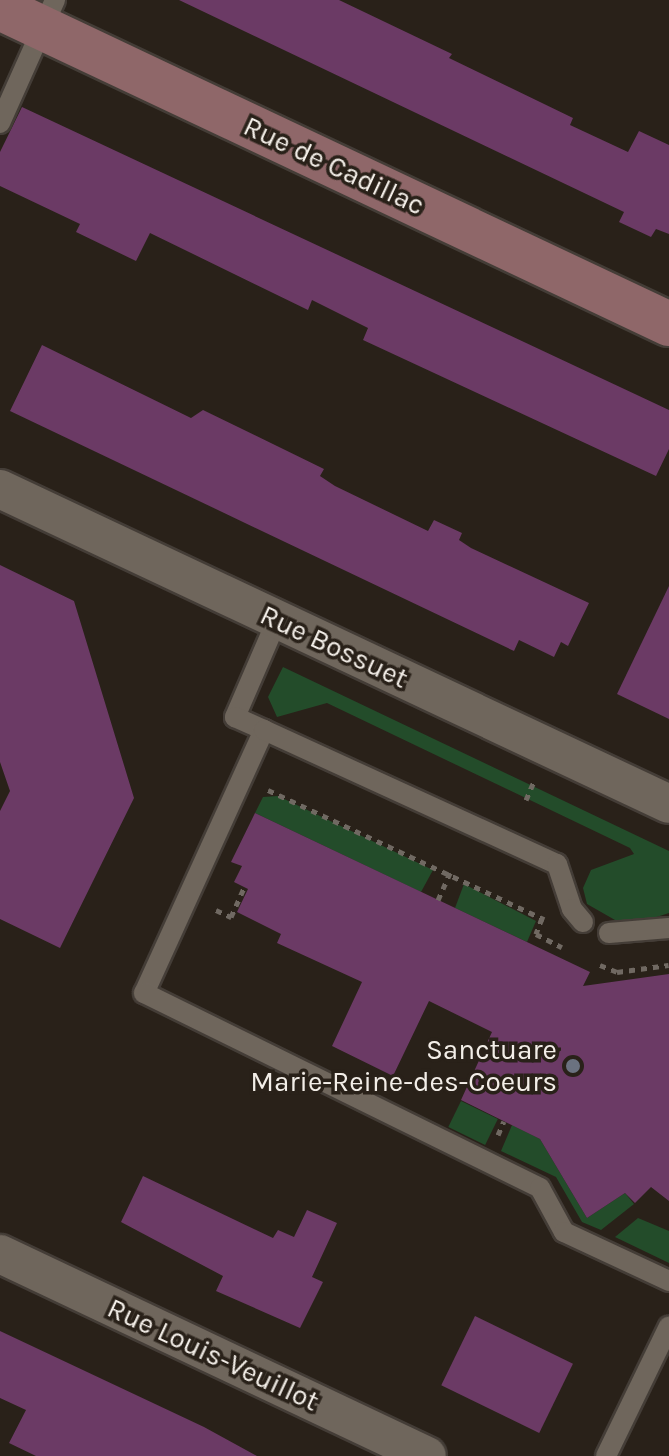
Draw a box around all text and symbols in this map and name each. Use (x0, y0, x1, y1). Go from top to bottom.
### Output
street label: Rue de Cadillac (238, 109, 430, 223)
street label: Rue Bossuet (255, 598, 413, 696)
place label: Sanctuare Marie-Reine-des-Coeurs (250, 1033, 557, 1099)
marker: Sanctuare Marie-Reine-des-Coeurs (564, 1057, 582, 1075)
street label: Rue Louis-Veuillot (102, 1291, 324, 1419)

